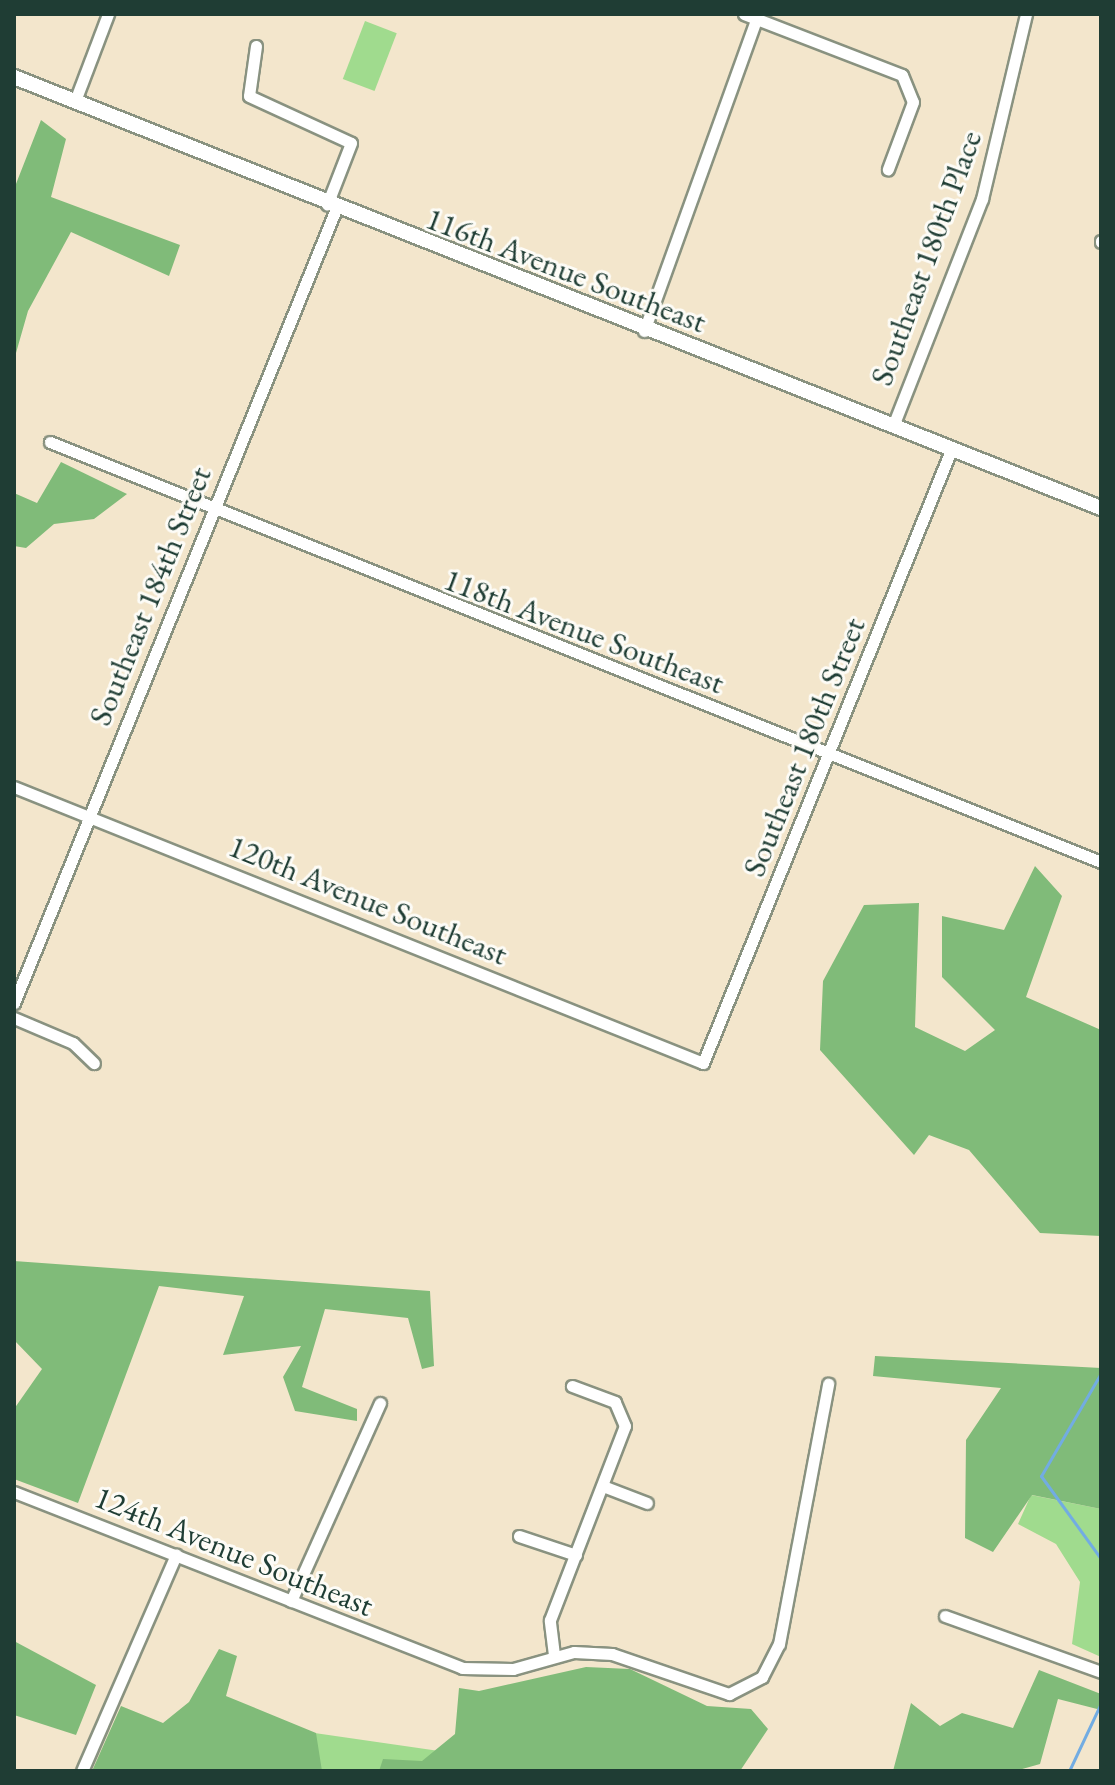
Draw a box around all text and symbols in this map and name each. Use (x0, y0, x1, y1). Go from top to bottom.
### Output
street label: Southeast 180th Place (862, 125, 990, 391)
street label: 116th Avenue Southeast (420, 199, 712, 341)
street label: Southeast 184th Street (81, 461, 219, 731)
street label: 118th Avenue Southeast (438, 560, 730, 702)
street label: Southeast 180th Street (735, 612, 873, 882)
street label: 120th Avenue Southeast (223, 827, 513, 973)
street label: 124th Avenue Southeast (89, 1478, 379, 1624)

